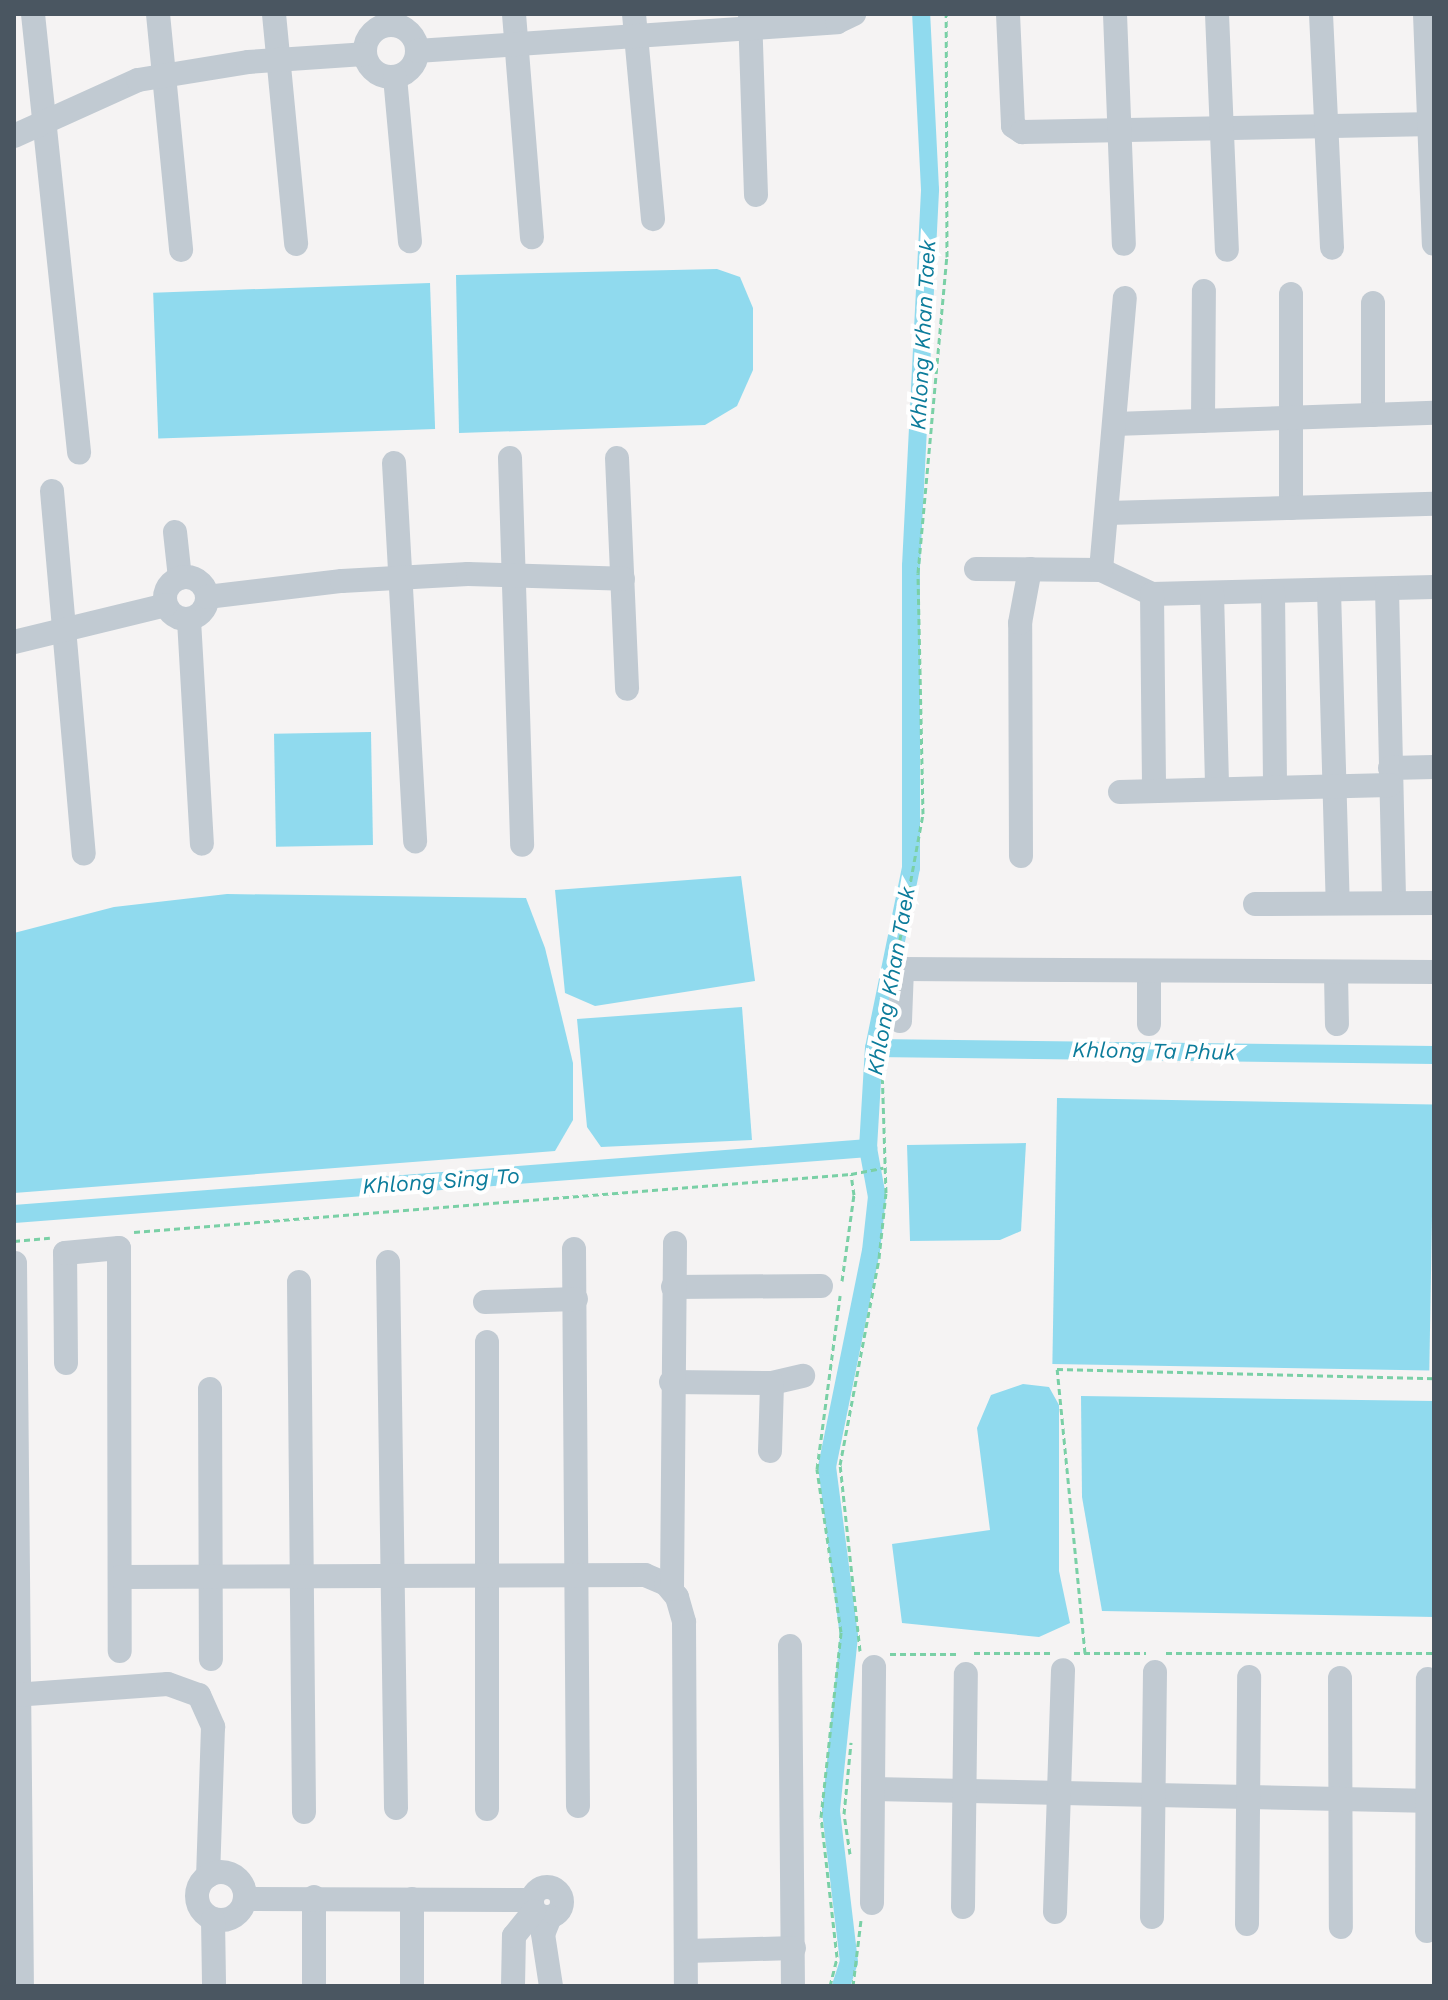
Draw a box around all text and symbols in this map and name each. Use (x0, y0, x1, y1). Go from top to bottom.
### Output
water label: Khlong Khan Taek (905, 239, 941, 431)
water label: Khlong Khan Taek (861, 885, 921, 1077)
water label: Khlong Ta Phuk (1071, 1036, 1237, 1066)
water label: Khlong Sing To (361, 1162, 521, 1200)

